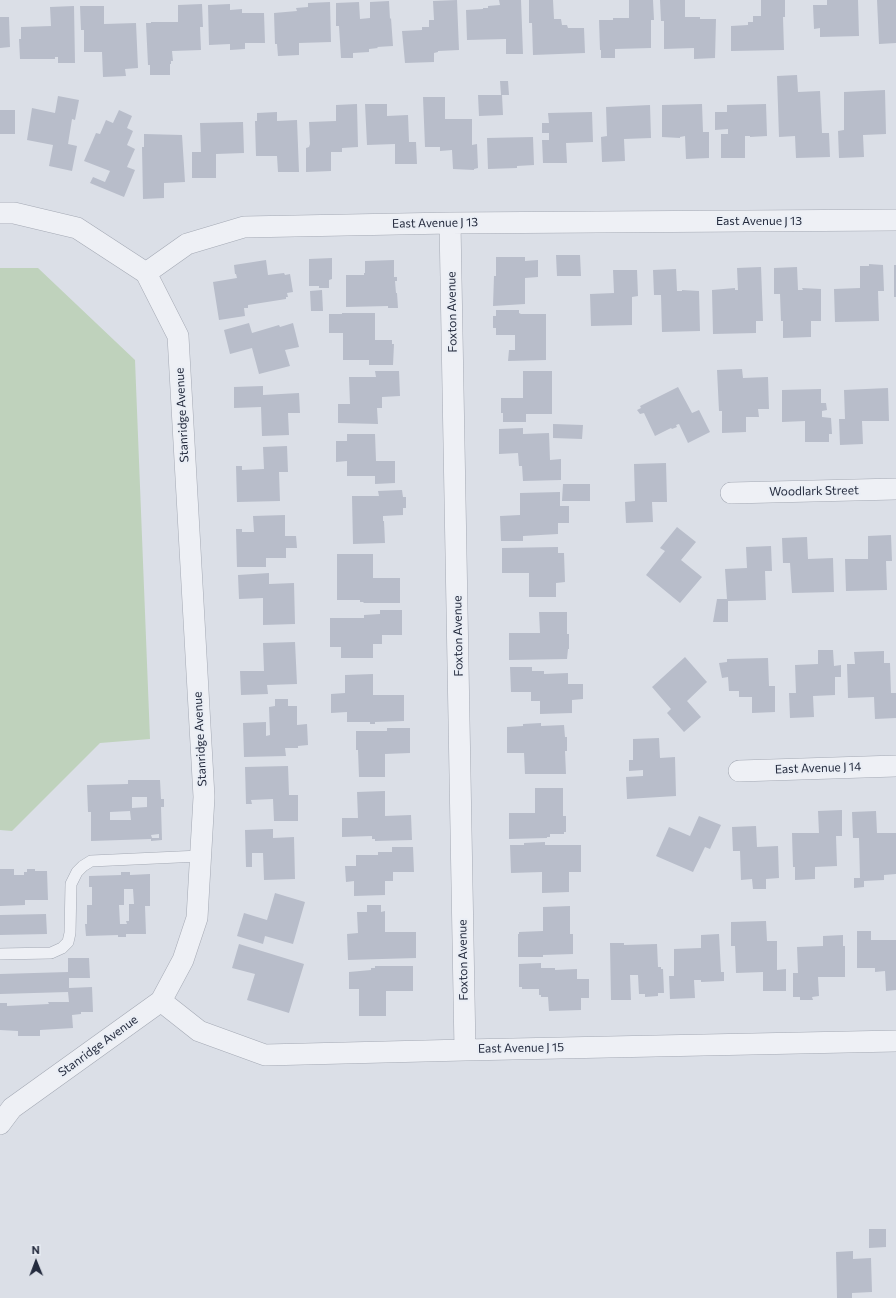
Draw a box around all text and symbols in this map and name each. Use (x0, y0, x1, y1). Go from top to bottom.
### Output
street label: East Avenue J 13 (716, 214, 802, 228)
street label: East Avenue J 13 (392, 215, 478, 231)
street label: Foxton Avenue (444, 271, 460, 353)
street label: Stanridge Avenue (172, 367, 192, 463)
street label: Woodlark Street (769, 483, 859, 499)
street label: Foxton Avenue (450, 595, 466, 677)
street label: Stanridge Avenue (190, 691, 210, 787)
street label: East Avenue J 14 (775, 759, 861, 777)
street label: Foxton Avenue (455, 919, 471, 1001)
street label: Stanridge Avenue (55, 1012, 141, 1080)
street label: East Avenue J 15 (478, 1040, 564, 1056)
north arrow (16, 1242, 56, 1282)
text: N (32, 1243, 40, 1256)

